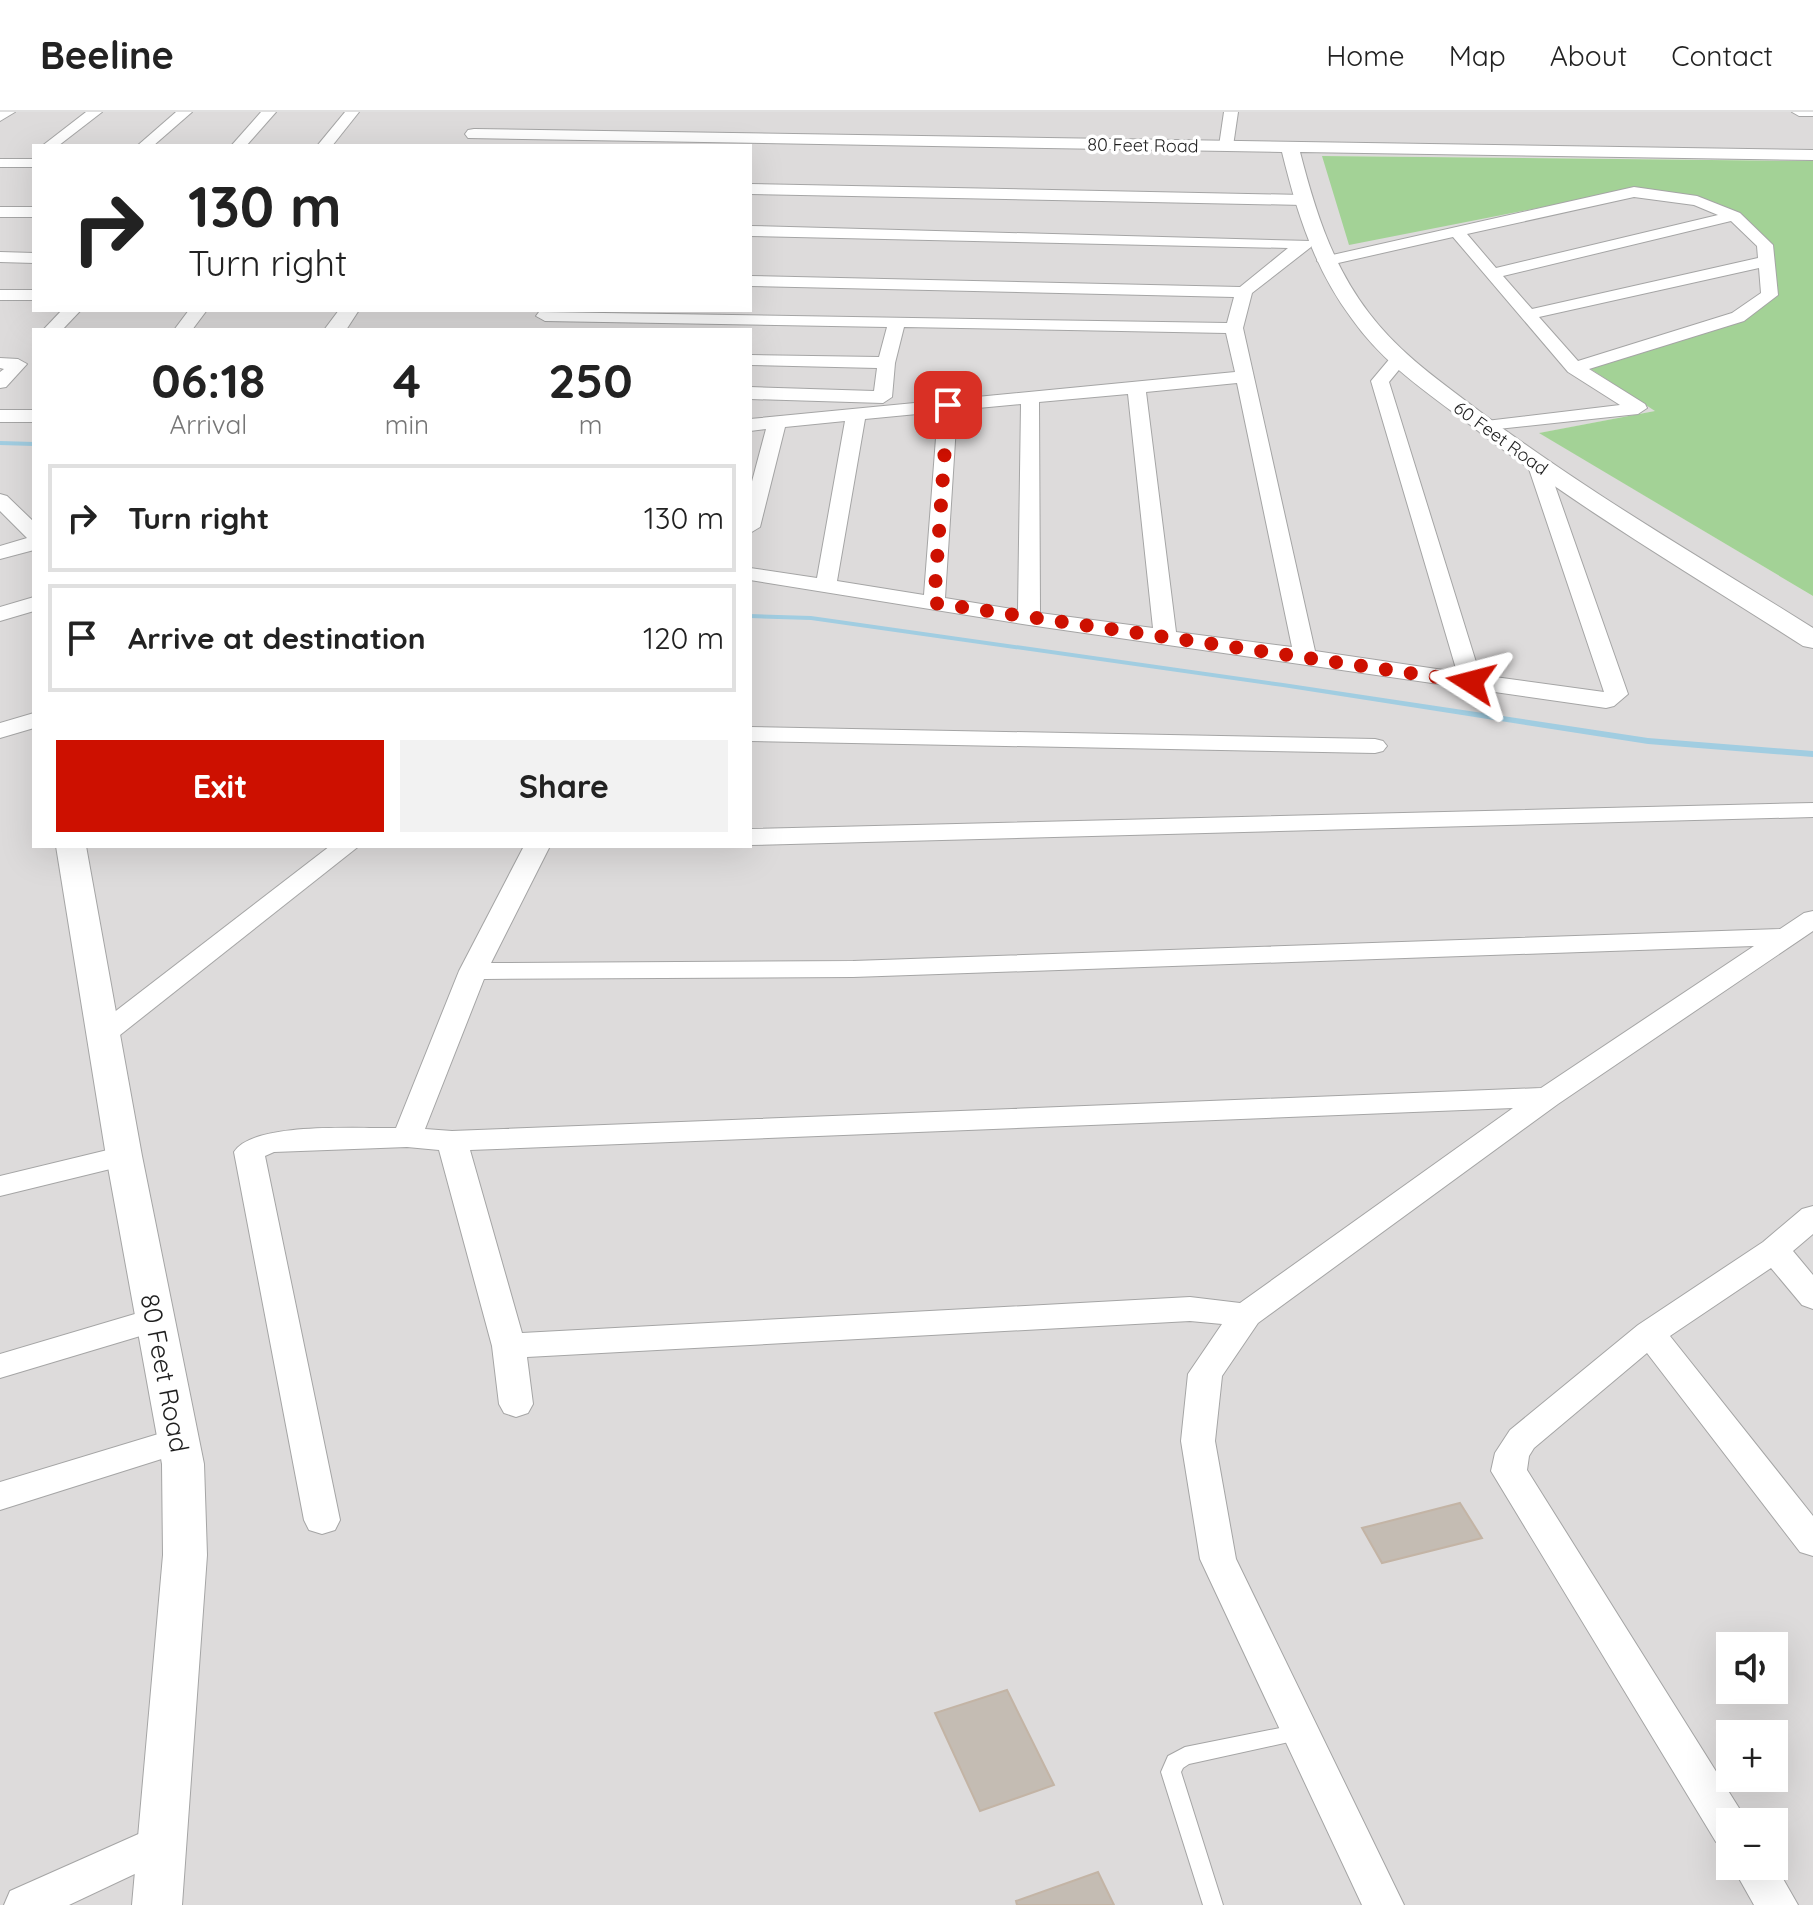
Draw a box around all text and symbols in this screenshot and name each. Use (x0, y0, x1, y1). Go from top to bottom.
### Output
text: Beeline (40, 31, 174, 79)
text: Home (1326, 38, 1405, 73)
text: Map (1449, 38, 1506, 73)
text: About (1550, 38, 1627, 73)
text: Contact (1671, 38, 1773, 73)
street label: 80 Feet Road (1087, 133, 1199, 157)
text: 130 m (188, 171, 342, 241)
icon: right (56, 176, 160, 280)
text: Turn right (188, 240, 347, 285)
text: 06:18 (151, 350, 265, 410)
text: 4 (393, 350, 421, 410)
text: 250 (548, 350, 633, 410)
pin (914, 371, 982, 439)
icon: arrive (926, 383, 970, 427)
street label: 60 Feet Road (1449, 396, 1553, 480)
text: Arrival (169, 408, 247, 441)
text: min (385, 408, 429, 441)
text: m (579, 408, 602, 441)
icon: right (60, 496, 104, 540)
text: Turn right (128, 499, 269, 537)
text: 130 m (644, 499, 724, 537)
icon: arrive (60, 616, 104, 660)
text: Arrive at destination (128, 619, 426, 657)
text: 120 m (643, 619, 724, 657)
position arrow (1429, 640, 1513, 724)
button: Exit (56, 740, 384, 832)
button: Share (400, 740, 728, 832)
street label: 80 Feet Road (133, 1291, 197, 1455)
map controls (1716, 1632, 1788, 1880)
button: sound (1716, 1632, 1788, 1704)
button: + (1716, 1720, 1788, 1792)
button: − (1716, 1808, 1788, 1880)

